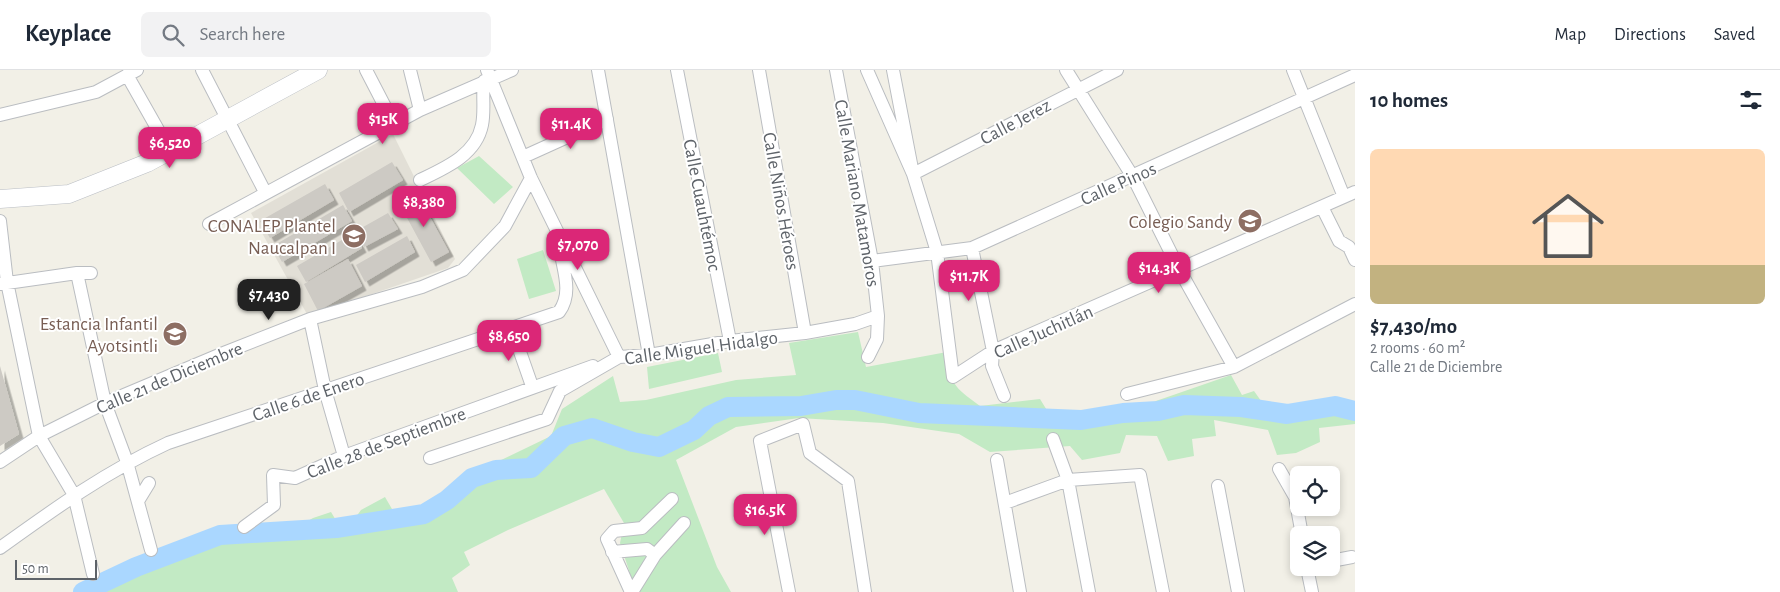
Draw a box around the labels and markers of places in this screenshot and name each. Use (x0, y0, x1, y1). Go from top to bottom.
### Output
pin: $15K (353, 102, 413, 145)
pin: $11.4K (530, 108, 612, 150)
pin: $6,520 (129, 126, 211, 169)
pin: $8,380 (383, 186, 465, 228)
school or university icon: Colegio Sandy (1237, 208, 1263, 234)
place label: Colegio Sandy (1129, 213, 1232, 232)
place label: CONALEP Plantel Naucalpan I (208, 217, 336, 258)
school or university icon: CONALEP Plantel Naucalpan I (341, 223, 367, 249)
pin: $7,070 (537, 228, 619, 271)
pin: $14.3K (1118, 252, 1200, 294)
pin: $11.7K (928, 260, 1010, 302)
pin: $7,430 (228, 278, 310, 321)
place label: Estancia Infantil Ayotsintli (40, 315, 158, 356)
pin: $8,650 (468, 320, 550, 362)
school or university icon: Estancia Infantil Ayotsintli (162, 321, 188, 347)
pin: $16.5K (724, 494, 806, 536)

